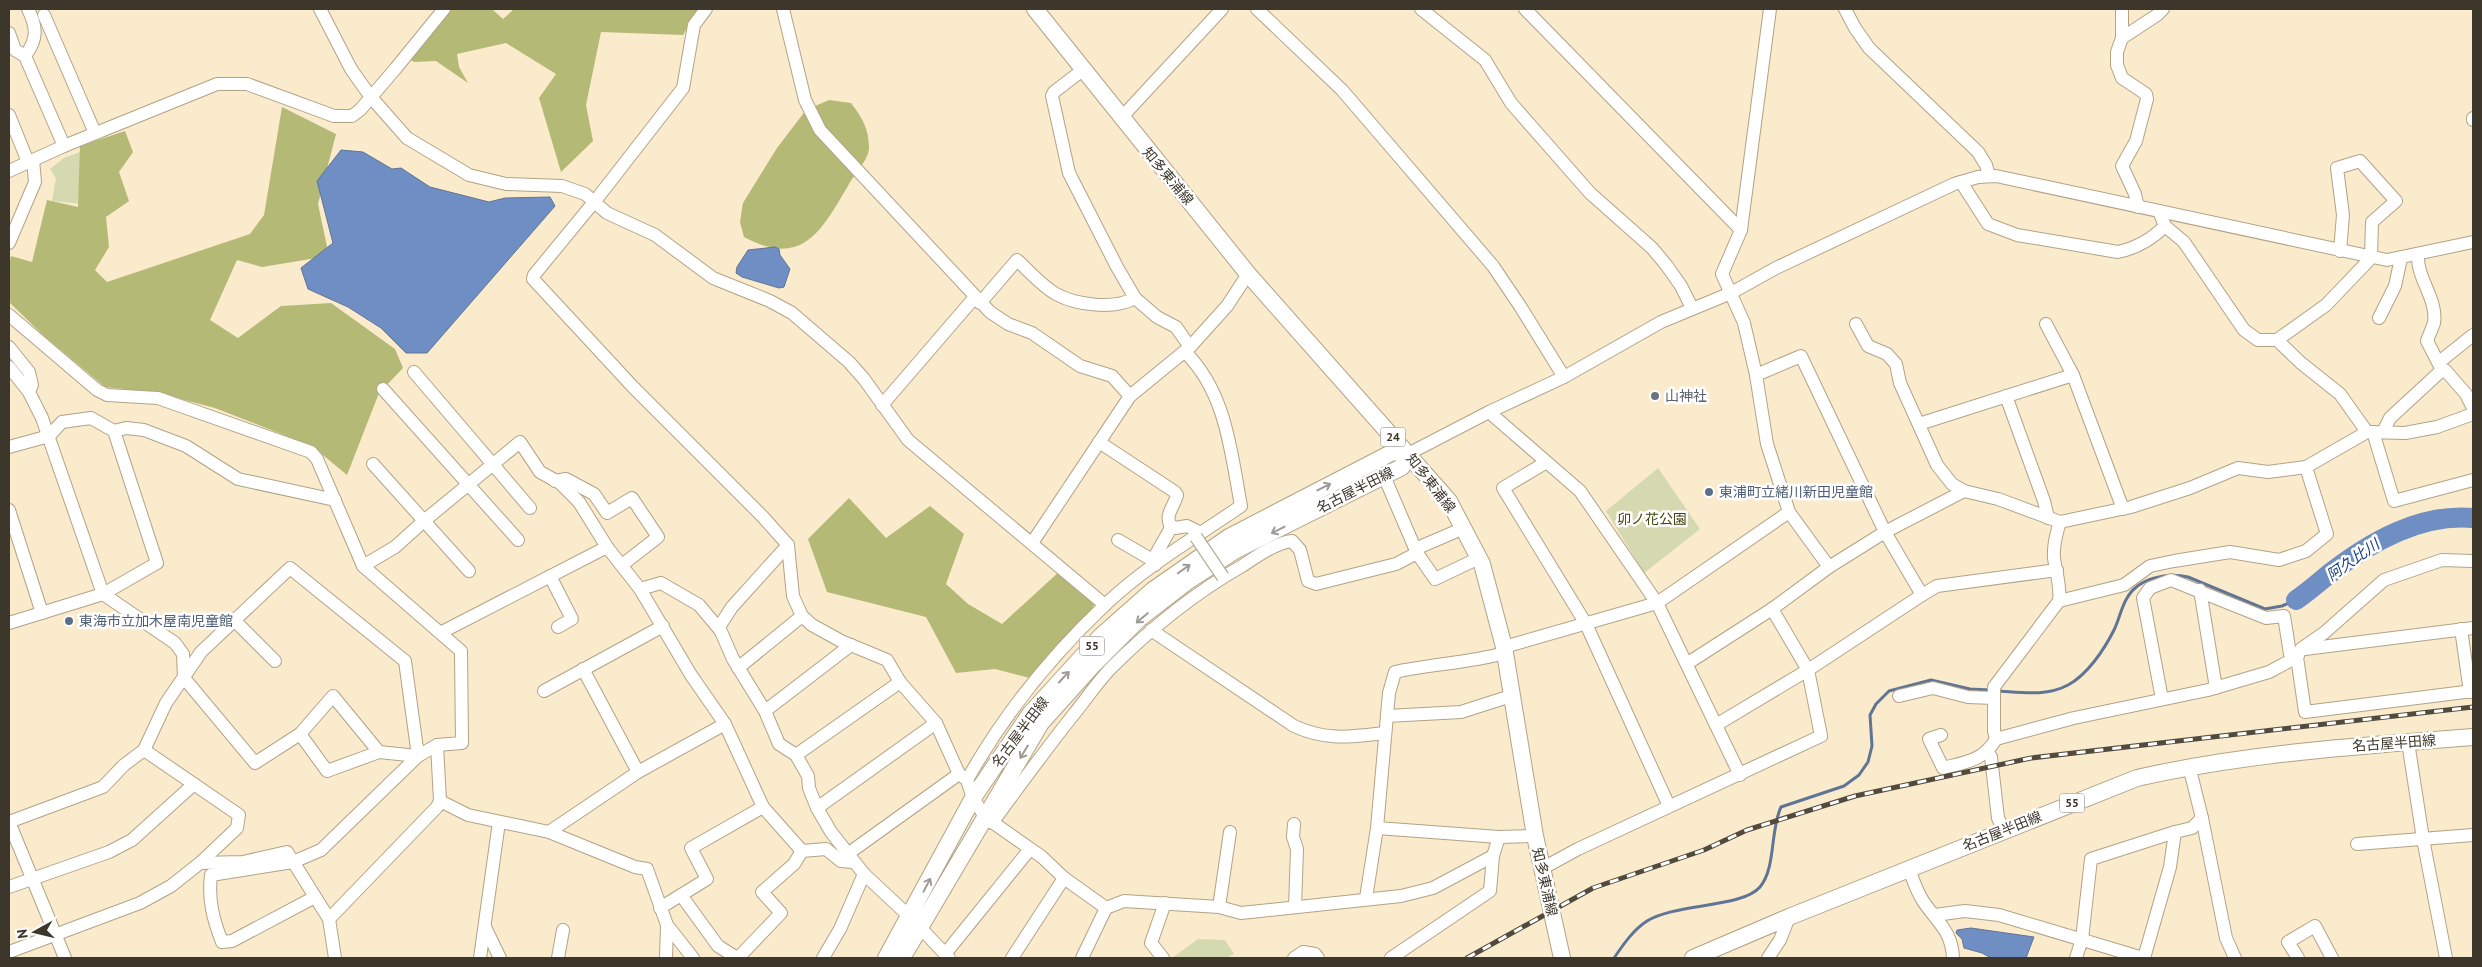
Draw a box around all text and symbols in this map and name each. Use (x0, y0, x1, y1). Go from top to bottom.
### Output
street label: 知多東浦線 (1139, 143, 1197, 209)
place label: 山神社 (1665, 387, 1707, 405)
marker: 山神社 (1649, 390, 1661, 402)
road number: 24 (1380, 428, 1406, 447)
street label: 知多東浦線 (1402, 450, 1460, 516)
street label: 名古屋半田線 (1313, 463, 1397, 517)
one-way arrow (1316, 482, 1331, 491)
place label: 東浦町立緒川新田児童館 (1719, 483, 1873, 501)
marker: 東浦町立緒川新田児童館 (1703, 486, 1715, 498)
park label: 卯ノ花公園 (1617, 510, 1687, 528)
one-way arrow (1270, 525, 1285, 535)
water label: 阿久比川 (2323, 533, 2384, 585)
one-way arrow (1177, 563, 1190, 574)
place label: 東海市立加木屋南児童館 (79, 612, 233, 630)
one-way arrow (1135, 612, 1148, 623)
marker: 東海市立加木屋南児童館 (63, 615, 75, 627)
road number: 55 (1080, 636, 1104, 656)
one-way arrow (1058, 671, 1070, 684)
street label: 名古屋半田線 (988, 693, 1052, 771)
street label: 名古屋半田線 (2351, 731, 2437, 755)
one-way arrow (1018, 745, 1028, 759)
road number: 55 (2060, 794, 2084, 812)
street label: 名古屋半田線 (1960, 807, 2044, 855)
street label: 知多東浦線 (1528, 846, 1562, 918)
one-way arrow (923, 878, 932, 893)
north arrow (10, 907, 60, 957)
text: N (13, 928, 32, 940)

